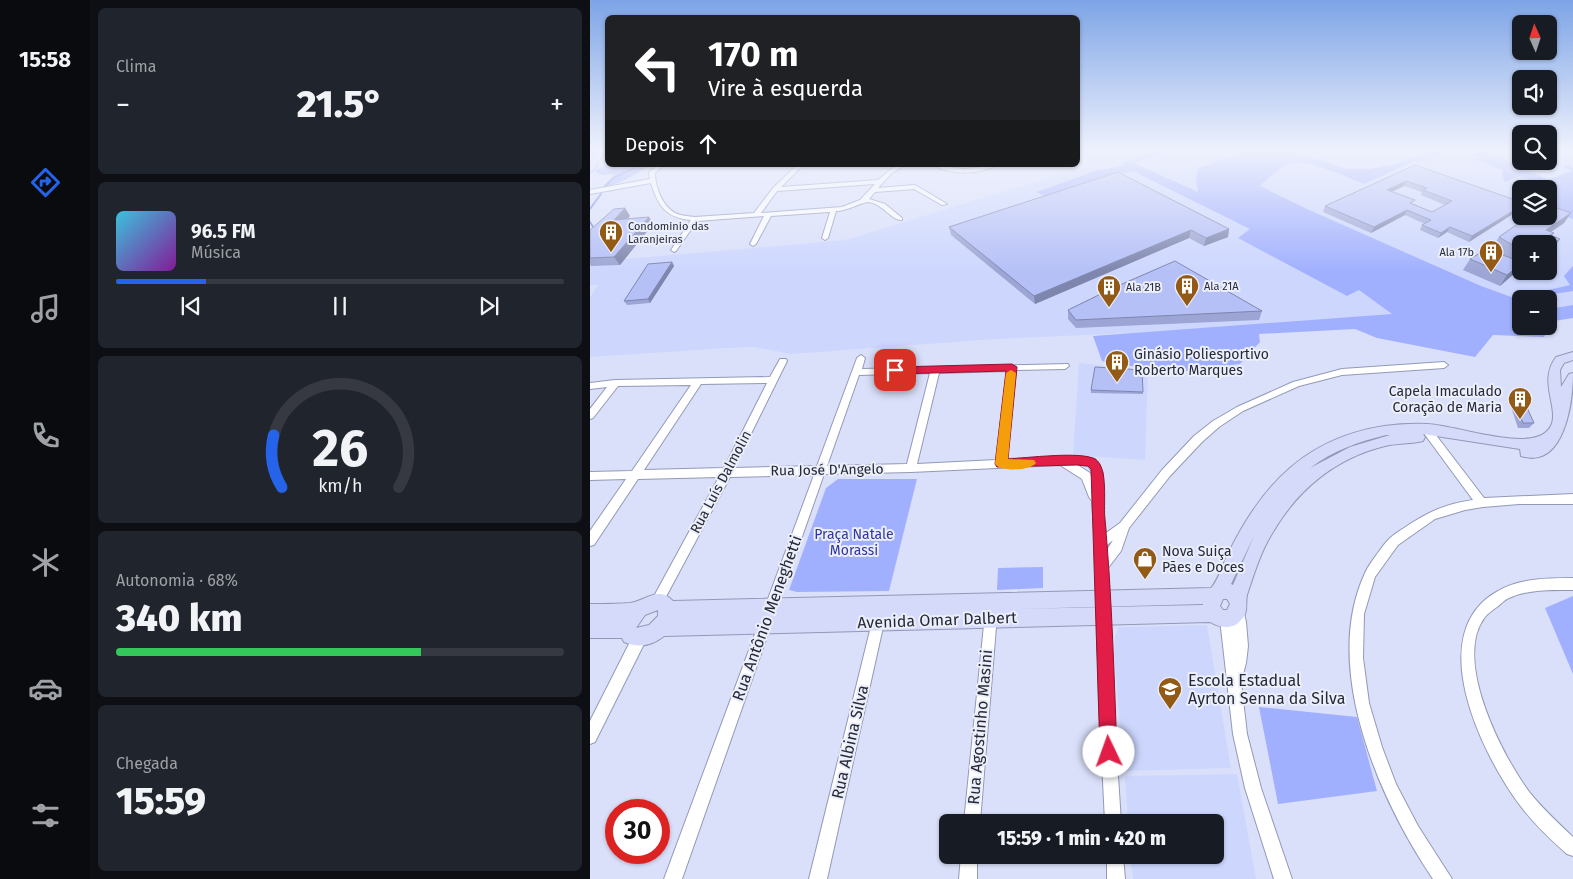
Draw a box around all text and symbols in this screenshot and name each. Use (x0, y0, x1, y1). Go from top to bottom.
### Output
north arrow (1512, 15, 1558, 60)
map controls (1512, 15, 1557, 335)
text: 170 m (708, 33, 799, 75)
icon: left (625, 35, 690, 100)
text: 15:58 (19, 46, 71, 73)
text: Clima (116, 57, 156, 76)
button: sound (1512, 70, 1557, 115)
text: Vire à esquerda (708, 75, 863, 102)
text: 21.5° (297, 81, 383, 127)
text: − (116, 88, 130, 121)
text: + (550, 88, 564, 121)
button: search (1512, 125, 1557, 170)
icon: ahead (694, 130, 722, 158)
text: Depois (625, 133, 684, 156)
icon: directions (28, 165, 63, 200)
button: layers (1512, 180, 1557, 225)
building icon: Condominio das Laranjeiras (598, 219, 624, 253)
text: 96.5 FM (191, 220, 256, 243)
place label: Condominio das Laranjeiras (628, 220, 709, 246)
button: + (1512, 235, 1557, 280)
building icon: Ala 17b (1478, 239, 1504, 273)
text: Música (191, 243, 241, 262)
place label: Ala 17b (1439, 246, 1474, 259)
building icon: Ala 21A (1174, 273, 1200, 307)
building icon: Ala 21B (1096, 274, 1122, 308)
place label: Ala 21A (1204, 280, 1239, 293)
place label: Ala 21B (1126, 281, 1161, 294)
button: − (1512, 290, 1557, 335)
icon: music (28, 291, 63, 326)
icon: previous (177, 292, 205, 320)
icon: pause (326, 292, 354, 320)
icon: next (475, 292, 503, 320)
place label: Ginásio Poliesportivo Roberto Marques (1134, 346, 1269, 379)
pin (874, 349, 916, 391)
building icon: Ginásio Poliesportivo Roberto Marques (1104, 349, 1130, 383)
icon: arrive (881, 356, 909, 384)
place label: Capela Imaculado Coração de Maria (1389, 383, 1502, 416)
building icon: Capela Imaculado Coração de Maria (1507, 386, 1533, 420)
text: 26 (312, 417, 368, 480)
icon: phone (28, 418, 63, 453)
street label: Rua Luís Dalmolin (687, 428, 755, 536)
street label: Rua José D'Angelo (770, 461, 884, 479)
text: km/h (318, 475, 362, 497)
park label: Praça Natale Morassi (814, 526, 894, 559)
street label: Rua Antônio Meneghetti (728, 533, 806, 703)
place label: Nova Suiça Pães e Doces (1162, 543, 1244, 576)
icon: climate (28, 545, 63, 580)
shop icon: Nova Suiça Pães e Doces (1132, 546, 1158, 580)
text: Autonomia · 68% (116, 571, 238, 590)
text: 340 km (116, 595, 242, 641)
street label: Avenida Omar Dalbert (857, 608, 1017, 632)
street label: Rua Agostinho Masini (964, 649, 996, 805)
icon: car (28, 671, 63, 706)
place label: Escola Estadual Ayrton Senna da Silva (1188, 671, 1345, 708)
school or university icon: Escola Estadual Ayrton Senna da Silva (1157, 676, 1183, 710)
street label: Rua Albina Silva (828, 683, 872, 801)
position arrow (1082, 725, 1134, 777)
text: Chegada (116, 754, 178, 773)
text: 15:59 (116, 778, 206, 824)
icon: filters (28, 798, 63, 833)
speed limit sign: 30 (605, 799, 670, 864)
text: 15:59 · 1 min · 420 m (997, 827, 1166, 850)

